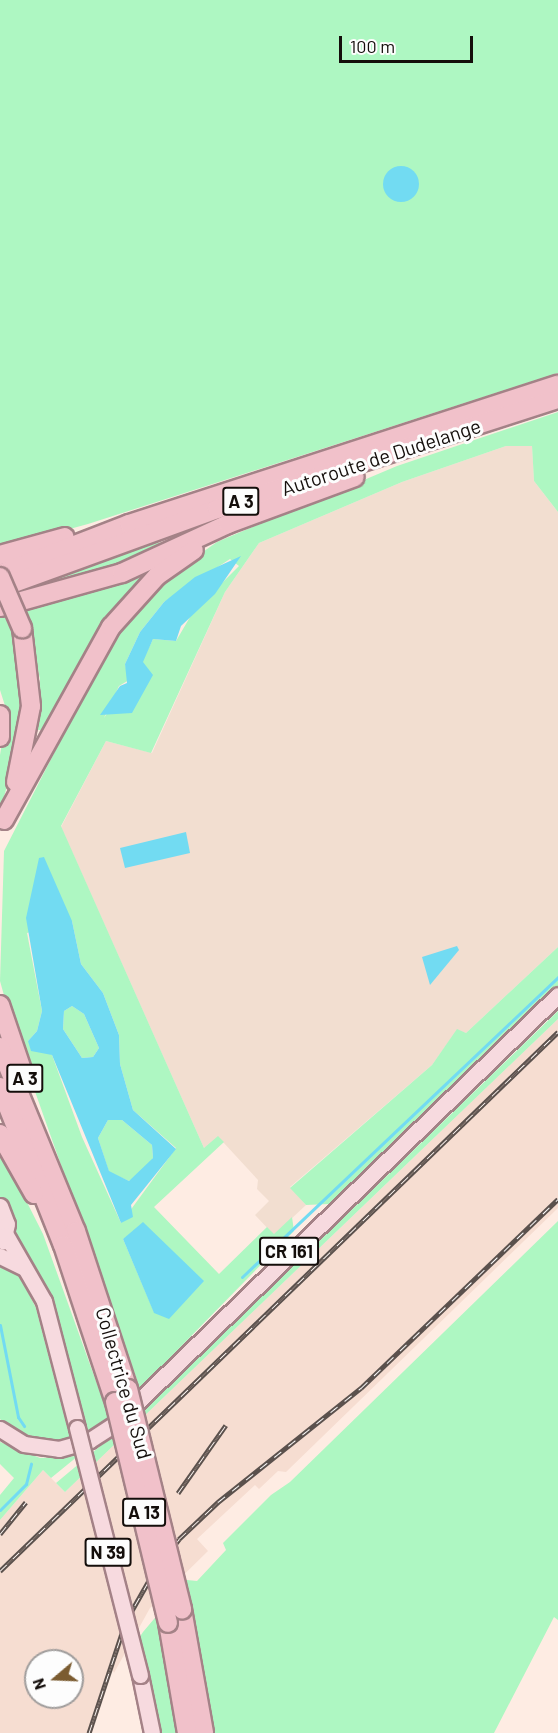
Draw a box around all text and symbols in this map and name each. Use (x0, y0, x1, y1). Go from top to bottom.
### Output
scale bar (342, 24, 476, 62)
text: 100 m (350, 35, 395, 57)
street label: Autoroute de Dudelange (278, 413, 484, 501)
road number: A 3 (222, 486, 260, 516)
road number: A 3 (6, 1063, 44, 1093)
road number: CR 161 (259, 1236, 319, 1266)
street label: Collectrice du Sud (91, 1304, 157, 1462)
road number: A 13 (122, 1497, 166, 1527)
road number: N 39 (84, 1537, 132, 1567)
north arrow (24, 1649, 84, 1709)
text: N (28, 1676, 49, 1693)

